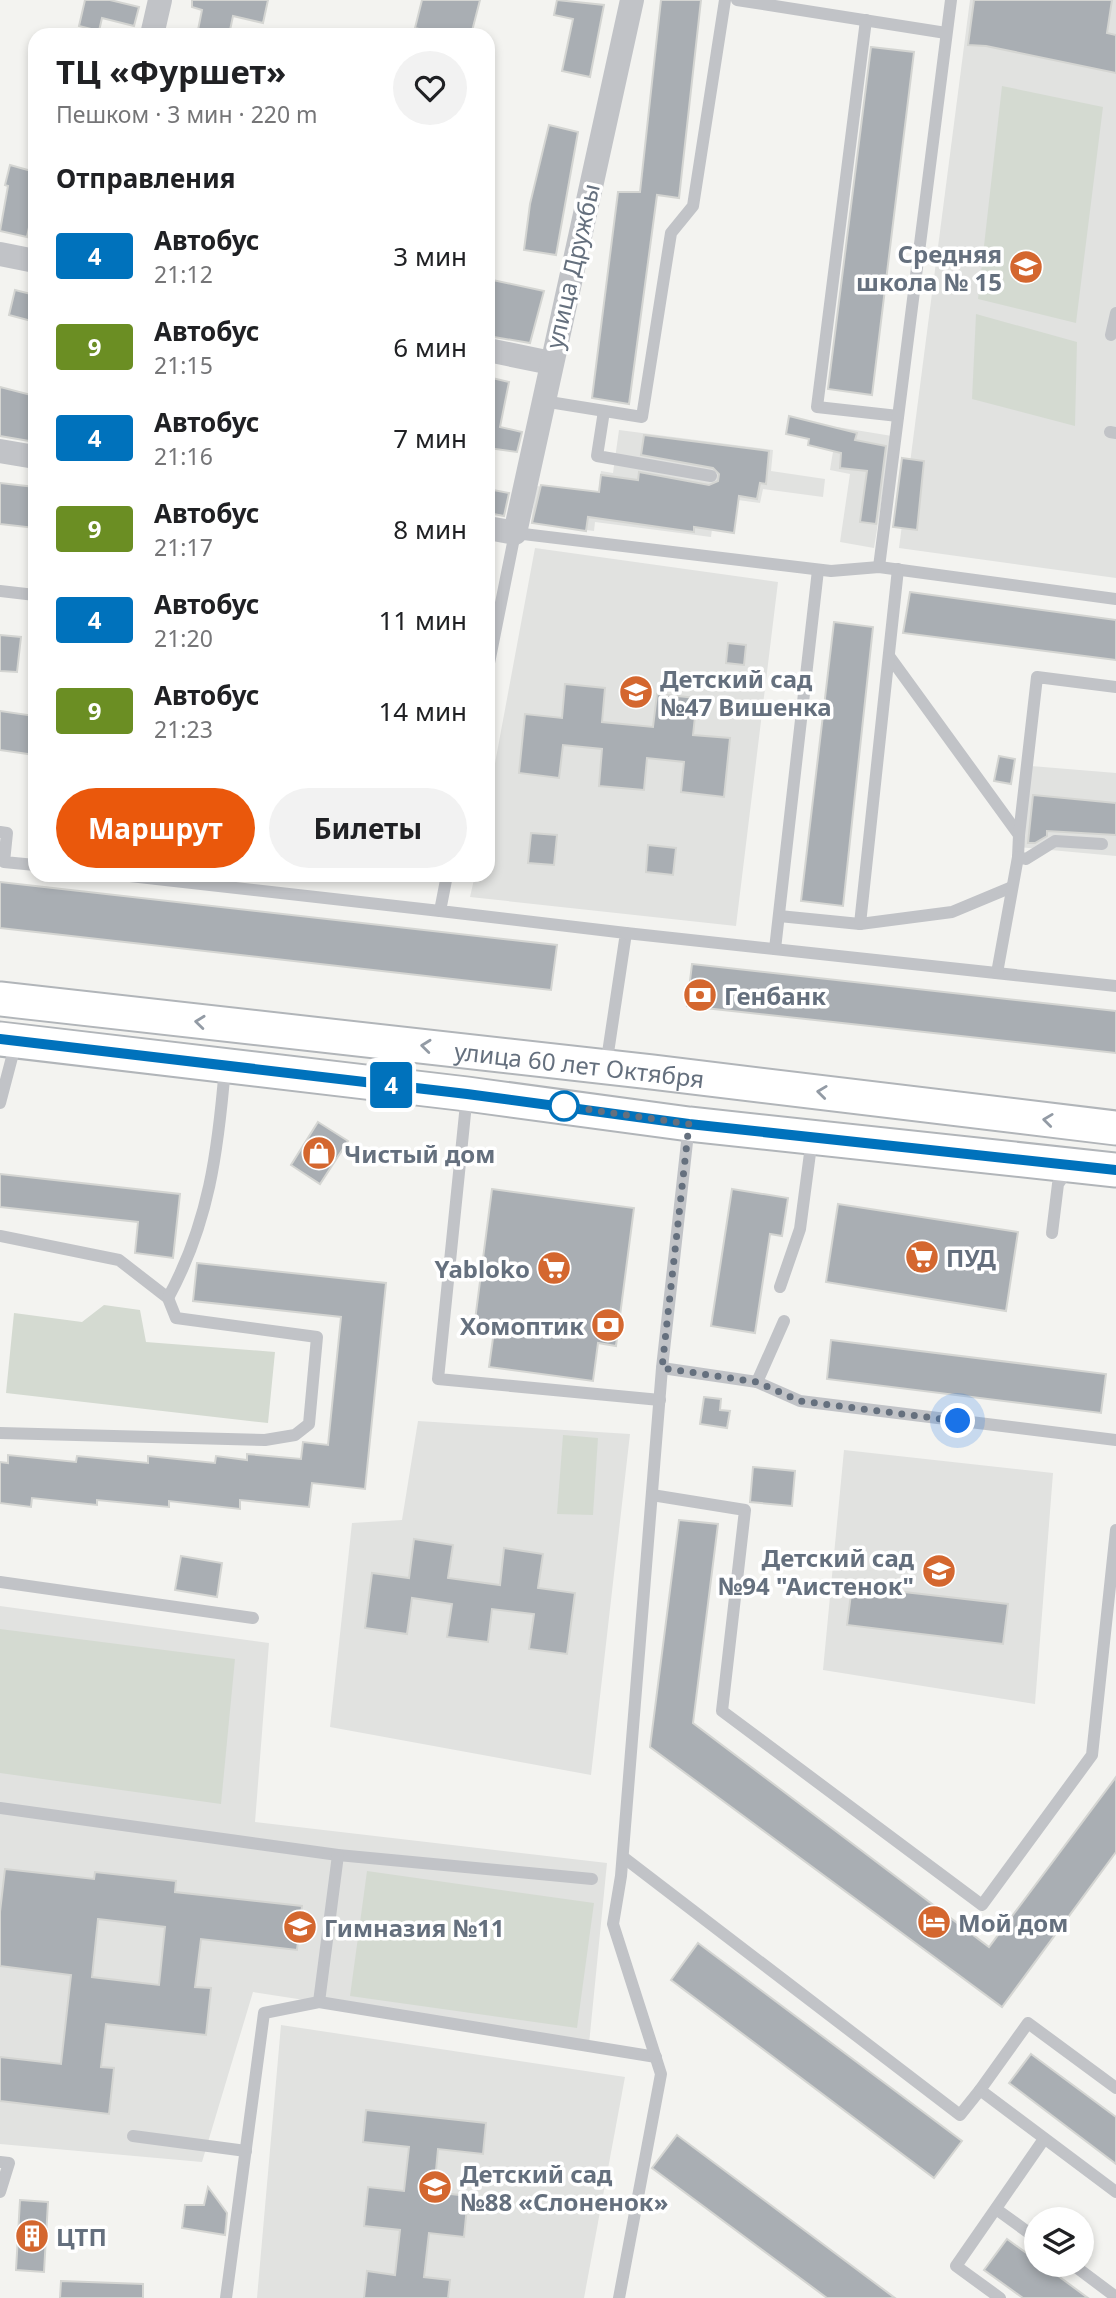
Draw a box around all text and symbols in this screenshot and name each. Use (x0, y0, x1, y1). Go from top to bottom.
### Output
text: ТЦ «Фуршет» (56, 49, 286, 94)
button: heart (393, 51, 467, 125)
text: Пешком · 3 мин · 220 m (56, 98, 318, 130)
text: Отправления (56, 160, 235, 196)
street label: улица Дружбы (537, 180, 607, 352)
text: Автобус (154, 222, 259, 258)
place label: Средняя школа № 15 (856, 237, 1002, 298)
text: 3 мин (393, 238, 467, 274)
text: 4 (88, 239, 101, 272)
school or university icon: Средняя школа № 15 (1007, 248, 1045, 286)
text: 21:12 (154, 258, 213, 290)
text: Автобус (154, 313, 259, 349)
text: 6 мин (393, 329, 467, 365)
text: 9 (88, 330, 101, 363)
text: 21:15 (154, 349, 213, 381)
text: Автобус (154, 404, 259, 440)
text: 7 мин (393, 420, 467, 456)
text: 4 (88, 421, 101, 454)
text: 21:16 (154, 440, 213, 472)
text: Автобус (154, 495, 259, 531)
text: 8 мин (393, 511, 467, 547)
text: 9 (88, 512, 101, 545)
text: 21:17 (154, 531, 213, 563)
text: Автобус (154, 586, 259, 622)
text: 11 мин (378, 602, 467, 638)
text: 4 (88, 603, 101, 636)
text: 21:20 (154, 622, 213, 654)
place label: Детский сад №47 Вишенка (660, 662, 832, 723)
school or university icon: Детский сад №47 Вишенка (617, 673, 655, 711)
text: Автобус (154, 677, 259, 713)
text: 14 мин (378, 693, 467, 729)
text: 9 (88, 694, 101, 727)
text: 21:23 (154, 713, 213, 745)
button: Маршрут (56, 788, 255, 868)
button: Билеты (269, 788, 467, 868)
bank icon: Генбанк (681, 976, 719, 1014)
place label: Генбанк (724, 979, 826, 1012)
one-way arrow (194, 1014, 206, 1029)
street label: улица 60 лет Октября (453, 1033, 706, 1095)
one-way arrow (420, 1039, 432, 1054)
line badge: 4 (368, 1062, 414, 1108)
text: 4 (384, 1068, 398, 1101)
one-way arrow (817, 1085, 828, 1100)
unlabelled marker (549, 1091, 579, 1121)
one-way arrow (1042, 1112, 1054, 1127)
shop icon: Чистый дом (300, 1134, 338, 1172)
place label: Чистый дом (344, 1137, 495, 1170)
supermarket icon: ПУД (903, 1238, 941, 1276)
place label: ПУД (946, 1241, 996, 1274)
supermarket icon: Yabloko (535, 1249, 573, 1287)
place label: Yabloko (435, 1252, 530, 1285)
bank icon: Хомоптик (589, 1306, 627, 1344)
place label: Хомоптик (460, 1309, 584, 1342)
your location (940, 1403, 975, 1438)
place label: Детский сад №94 "Аистенок" (718, 1541, 915, 1602)
school or university icon: Детский сад №94 "Аистенок" (920, 1552, 958, 1590)
hotel icon: Мой дом (915, 1903, 953, 1941)
place label: Мой дом (958, 1906, 1068, 1939)
school or university icon: Гимназия №11 (281, 1908, 319, 1946)
place label: Гимназия №11 (324, 1911, 505, 1944)
place label: Детский сад №88 «Слоненок» (460, 2157, 668, 2218)
school or university icon: Детский сад №88 «Слоненок» (416, 2168, 454, 2206)
map controls (1024, 2207, 1094, 2277)
button: layers (1024, 2207, 1094, 2277)
building icon: ЦТП (13, 2217, 51, 2255)
place label: ЦТП (56, 2220, 107, 2253)

